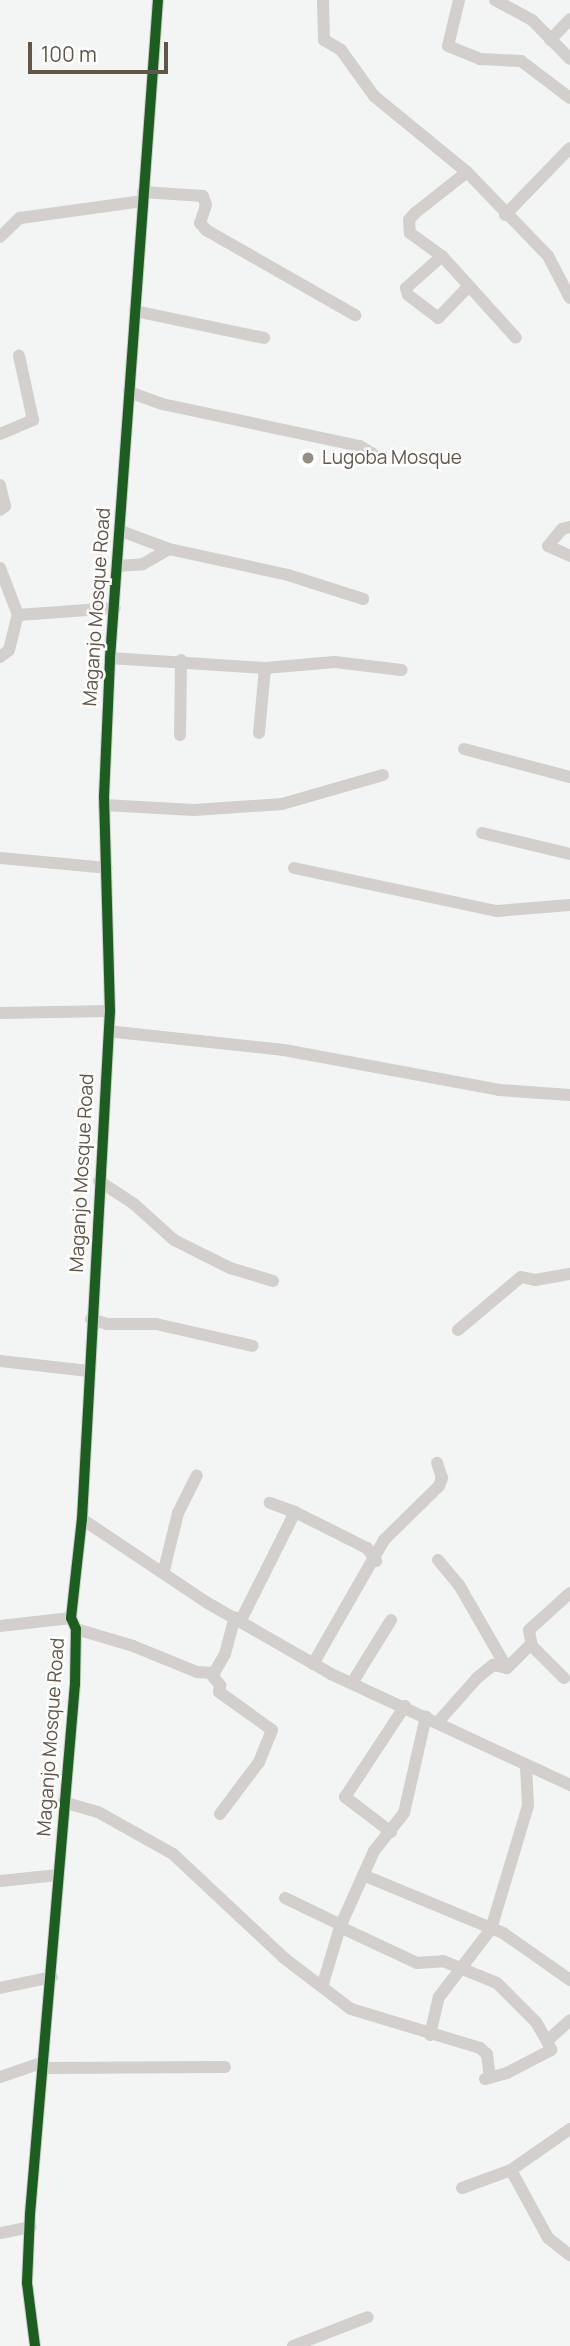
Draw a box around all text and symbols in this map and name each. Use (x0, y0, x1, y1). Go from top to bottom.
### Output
scale bar (32, 28, 172, 72)
text: 100 m (41, 40, 97, 68)
place label: Lugoba Mosque (322, 447, 462, 469)
marker: Lugoba Mosque (300, 450, 316, 466)
street label: Maganjo Mosque Road (79, 507, 115, 707)
street label: Maganjo Mosque Road (65, 1073, 99, 1273)
street label: Maganjo Mosque Road (33, 1637, 69, 1837)

